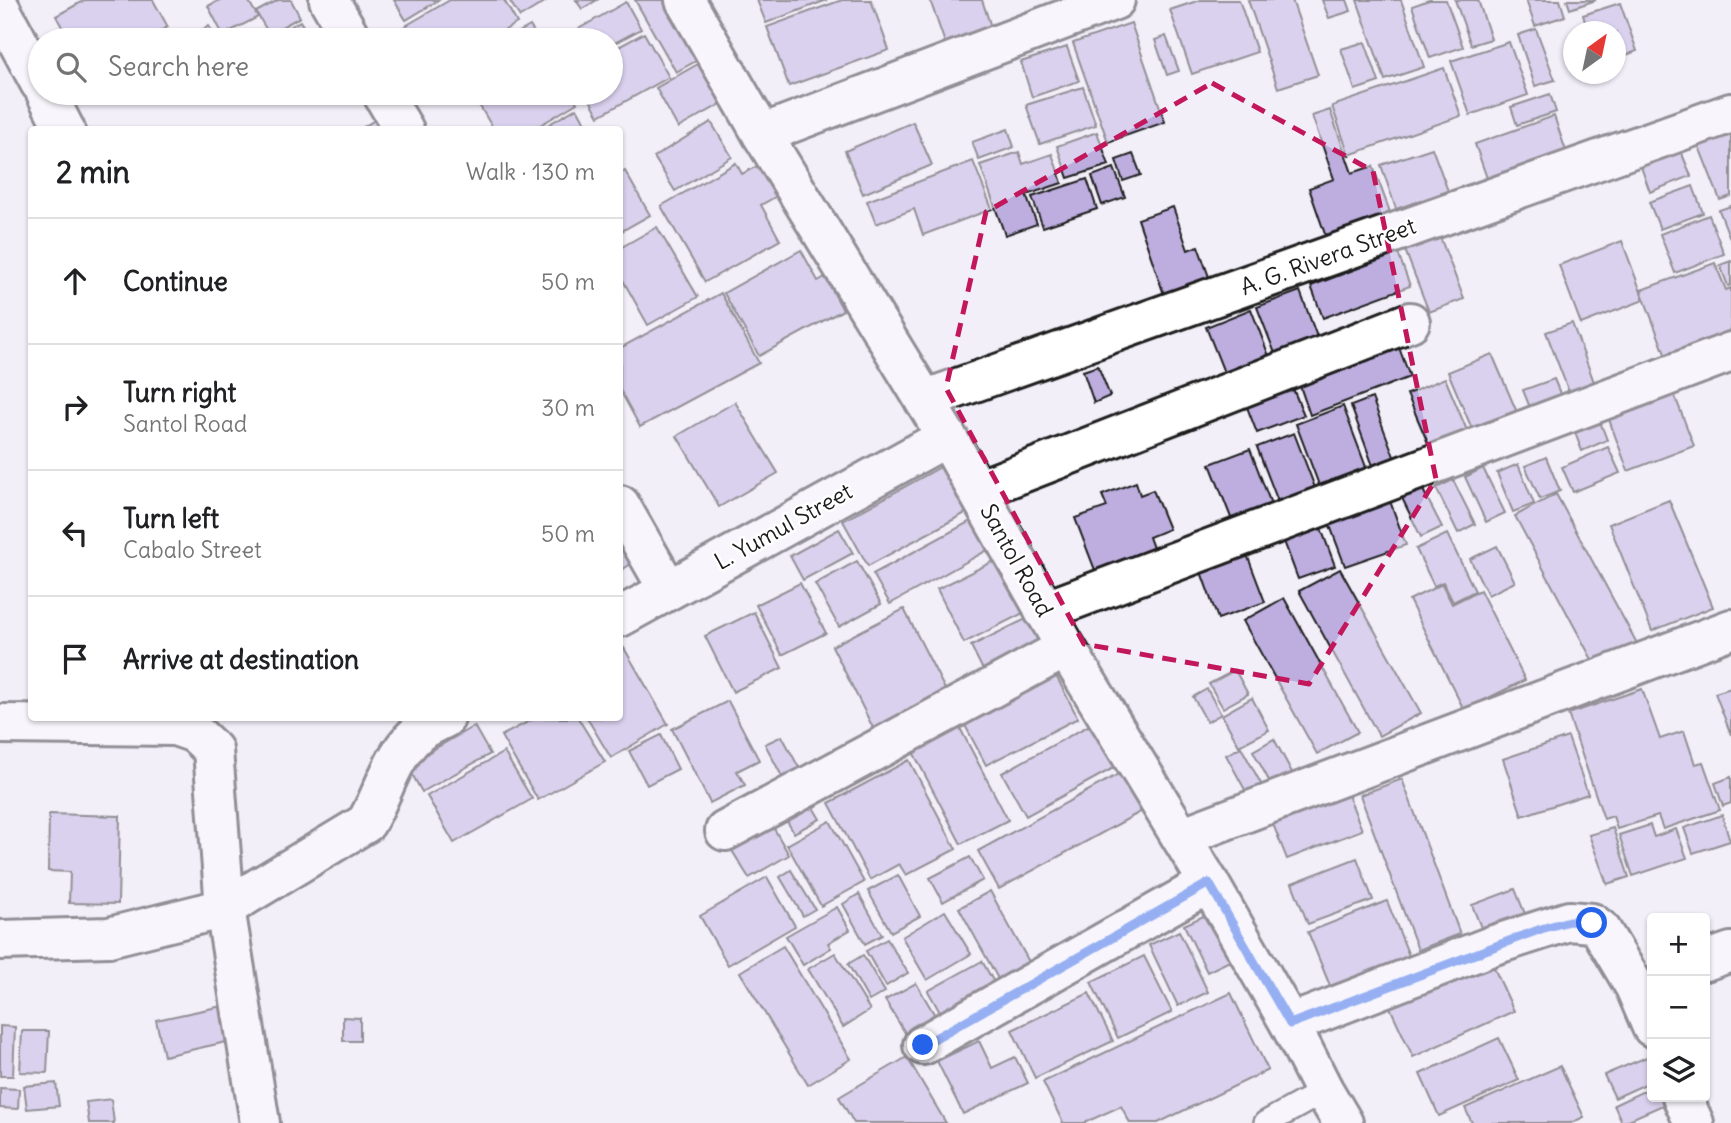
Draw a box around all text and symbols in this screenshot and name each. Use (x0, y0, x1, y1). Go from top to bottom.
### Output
north arrow (1563, 21, 1626, 84)
search box (28, 28, 623, 105)
icon: search (52, 48, 90, 86)
text: Search here (108, 50, 249, 83)
text: 2 min (56, 153, 130, 191)
text: Walk · 130 m (466, 157, 595, 186)
street label: A. G. Rivera Street (1236, 211, 1420, 301)
icon: ahead (56, 262, 94, 300)
text: Continue (123, 265, 228, 298)
text: 50 m (541, 267, 595, 296)
text: Turn right (123, 376, 236, 409)
icon: right (56, 388, 94, 426)
text: 30 m (541, 393, 595, 422)
text: Santol Road (123, 409, 247, 438)
street label: L. Yumul Street (709, 476, 857, 576)
street label: Santol Road (974, 499, 1060, 621)
text: Turn left (123, 502, 219, 535)
icon: left (56, 514, 94, 552)
text: 50 m (541, 519, 595, 548)
text: Cabalo Street (123, 535, 262, 564)
icon: arrive (56, 640, 94, 678)
text: Arrive at destination (123, 643, 359, 676)
route start (1576, 907, 1607, 938)
map controls (1647, 913, 1710, 1102)
button: + (1647, 913, 1710, 976)
button: − (1647, 976, 1710, 1039)
route end (907, 1029, 938, 1060)
button: layers (1647, 1039, 1710, 1102)

